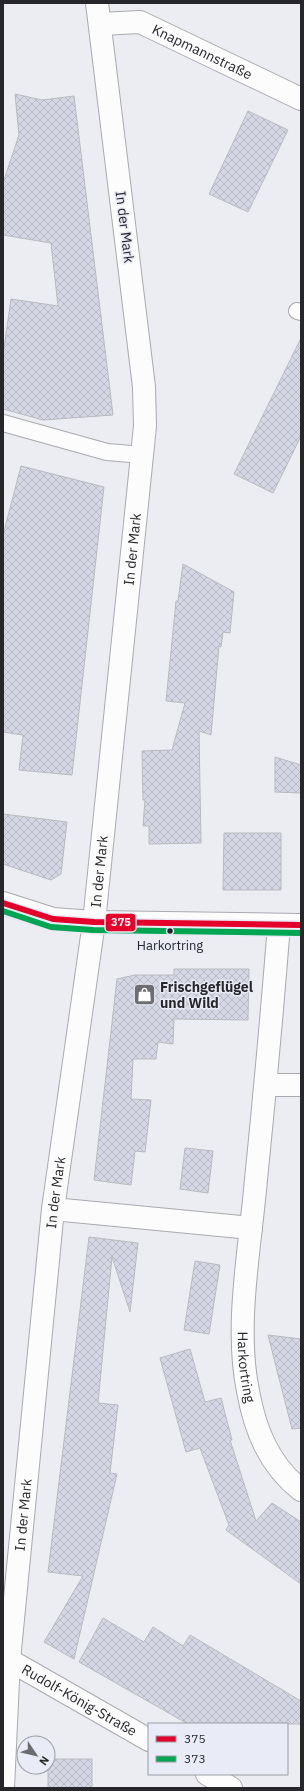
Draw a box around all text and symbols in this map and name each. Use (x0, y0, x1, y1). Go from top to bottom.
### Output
street label: Knapmannstraße (149, 20, 255, 83)
street label: In der Mark (112, 190, 138, 265)
street label: In der Mark (120, 512, 145, 586)
street label: In der Mark (87, 834, 112, 908)
line badge: 375 (105, 913, 136, 932)
text: 375 (111, 915, 131, 929)
marker: Harkortring (165, 926, 175, 936)
place label: Harkortring (137, 937, 203, 954)
place label: Frischgeflügel und Wild (160, 978, 253, 1012)
shop icon: Frischgeflügel und Wild (132, 982, 158, 1008)
street label: In der Mark (42, 1155, 69, 1229)
street label: Harkortring (234, 1331, 259, 1405)
street label: In der Mark (11, 1477, 36, 1552)
street label: Rudolf-König-Straße (19, 1660, 140, 1740)
legend (148, 1723, 288, 1775)
text: 375 (184, 1731, 206, 1746)
north arrow (16, 1735, 56, 1775)
text: 373 (184, 1751, 206, 1766)
text: N (36, 1753, 52, 1768)

